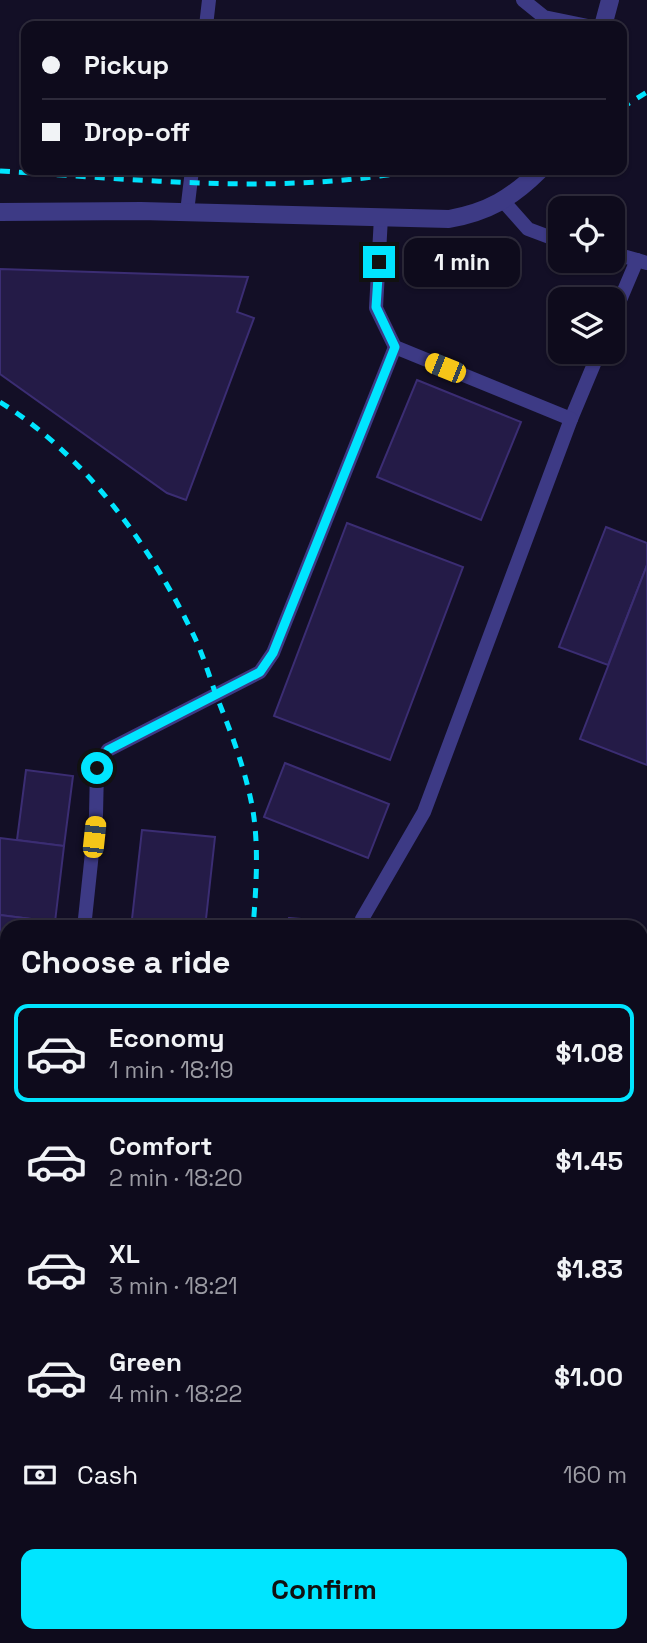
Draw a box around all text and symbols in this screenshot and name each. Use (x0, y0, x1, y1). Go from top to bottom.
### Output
text: Pickup (84, 48, 169, 82)
text: Drop-off (84, 115, 190, 149)
map controls (548, 196, 625, 364)
button: locate (548, 196, 625, 273)
callout: 1 min (404, 238, 519, 286)
route end (363, 246, 395, 278)
text: 1 min (434, 247, 490, 277)
button: layers (548, 287, 625, 364)
car (422, 350, 469, 386)
route start (81, 752, 113, 784)
car (82, 815, 107, 859)
text: Choose a ride (21, 942, 231, 982)
text: Economy (109, 1021, 225, 1055)
icon: car (25, 1022, 88, 1085)
text: $1.08 (556, 1036, 623, 1070)
text: 1 min · 18:19 (109, 1055, 234, 1085)
text: Comfort (109, 1129, 212, 1163)
icon: car (25, 1130, 88, 1193)
text: $1.45 (556, 1144, 623, 1178)
text: 2 min · 18:20 (109, 1163, 243, 1193)
text: XL (109, 1237, 140, 1271)
icon: car (25, 1238, 88, 1301)
text: $1.83 (556, 1252, 623, 1286)
text: 3 min · 18:21 (109, 1271, 238, 1301)
text: Green (109, 1345, 182, 1379)
icon: car (25, 1346, 88, 1409)
text: $1.00 (554, 1360, 623, 1394)
text: 4 min · 18:22 (109, 1379, 242, 1409)
icon: cash (21, 1456, 59, 1494)
text: Cash (77, 1458, 138, 1492)
text: 160 m (563, 1460, 627, 1490)
button: Confirm (21, 1549, 627, 1629)

